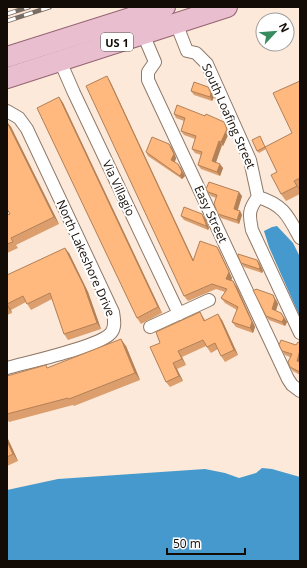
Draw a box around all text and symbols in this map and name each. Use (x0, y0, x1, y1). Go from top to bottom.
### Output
north arrow (255, 12, 295, 52)
text: N (276, 20, 293, 35)
road number: US 1 (101, 33, 133, 51)
street label: South Loafing Street (198, 61, 260, 171)
street label: Via Villagio (99, 157, 139, 219)
street label: Easy Street (190, 182, 232, 246)
street label: North Lakeshore Drive (53, 197, 120, 319)
scale bar (167, 530, 245, 556)
text: 50 m (173, 535, 201, 552)

